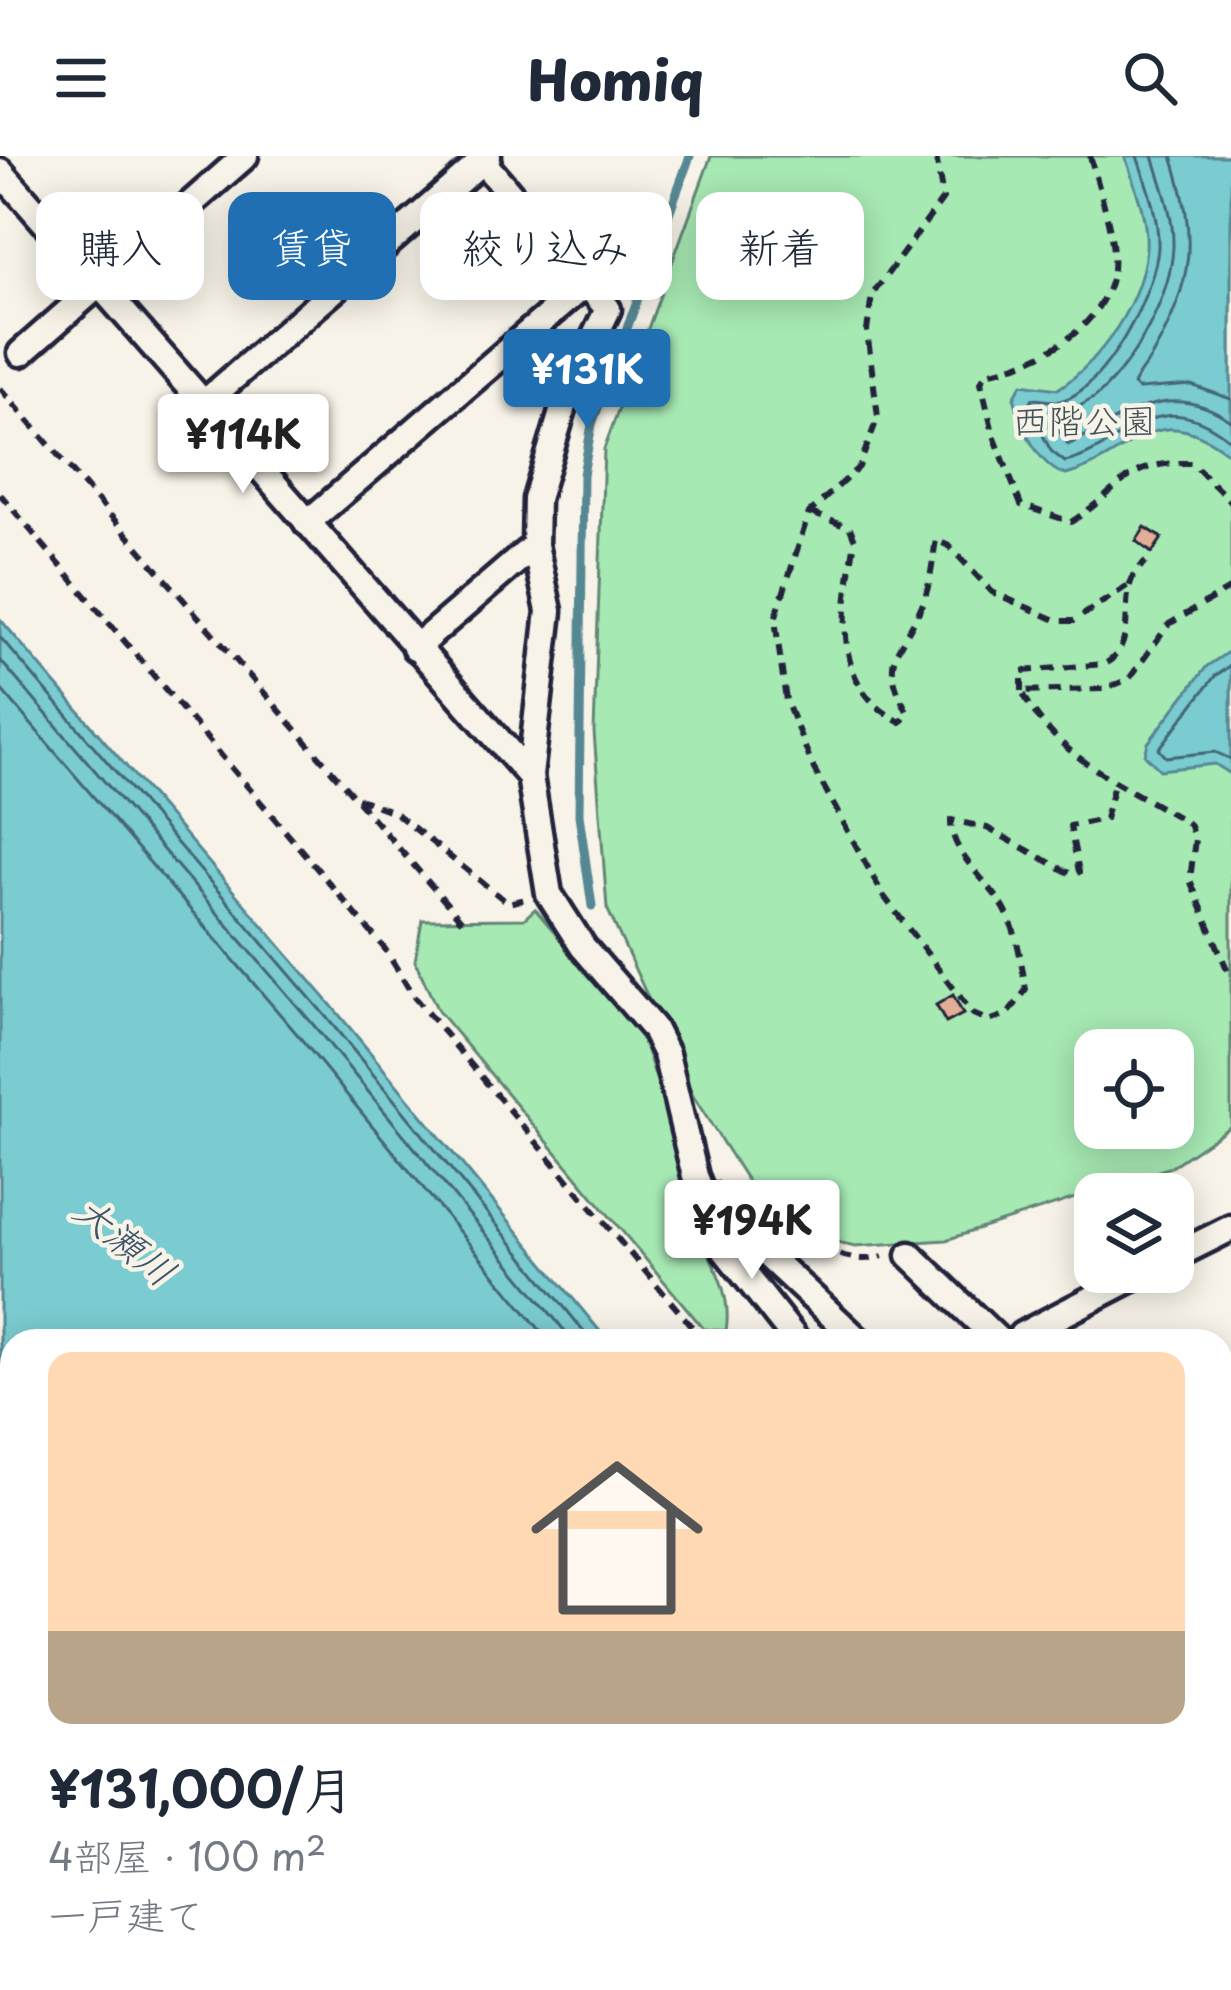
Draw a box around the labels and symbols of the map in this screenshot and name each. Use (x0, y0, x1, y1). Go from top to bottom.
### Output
pin: ¥131K (503, 329, 671, 431)
park label: 西階公園 (1012, 392, 1156, 446)
pin: ¥114K (159, 394, 327, 496)
water label: 大瀬川 (63, 1179, 191, 1299)
pin: ¥194K (668, 1180, 836, 1282)

